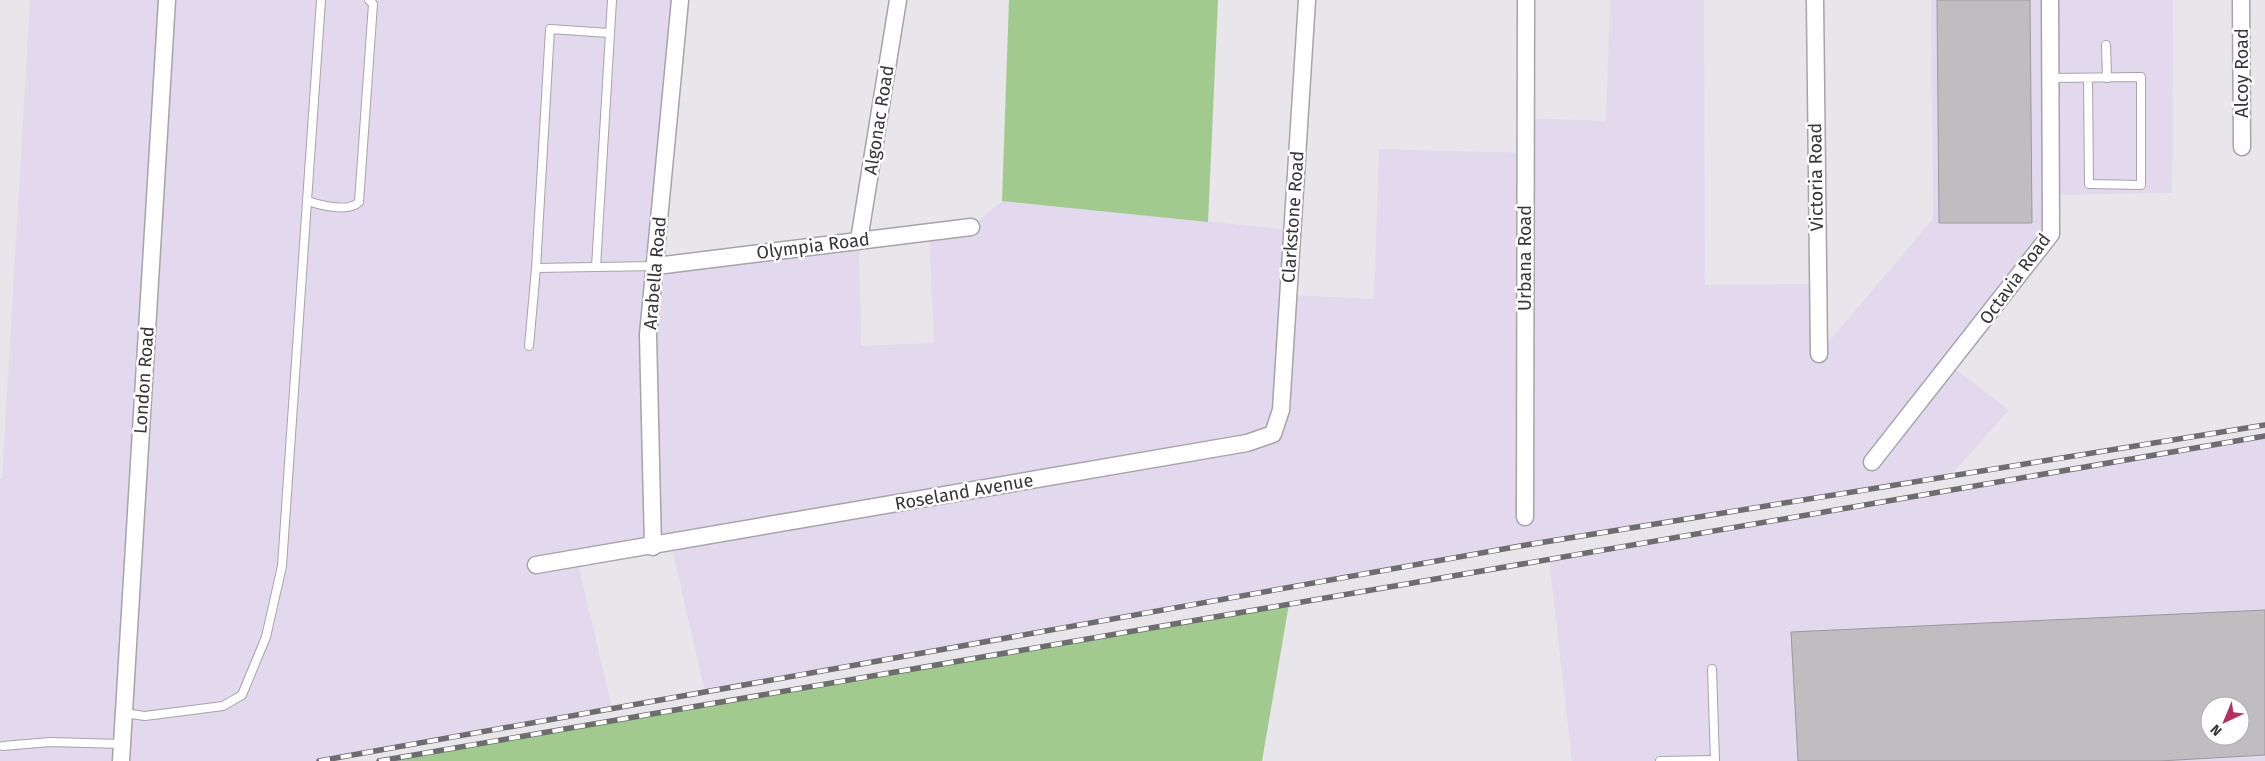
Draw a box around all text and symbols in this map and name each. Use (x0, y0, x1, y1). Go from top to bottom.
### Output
street label: Alcoy Road (2231, 28, 2253, 118)
street label: Algonac Road (859, 64, 899, 176)
street label: Victoria Road (1804, 123, 1828, 231)
street label: Clarkstone Road (1277, 150, 1309, 284)
street label: Urbana Road (1514, 205, 1536, 311)
street label: Arabella Road (639, 216, 671, 330)
street label: Olympia Road (755, 228, 871, 264)
street label: Octavia Road (1975, 229, 2055, 329)
street label: London Road (129, 326, 159, 434)
street label: Roseland Avenue (893, 469, 1035, 515)
north arrow (2200, 696, 2250, 746)
text: N (2207, 721, 2226, 739)

